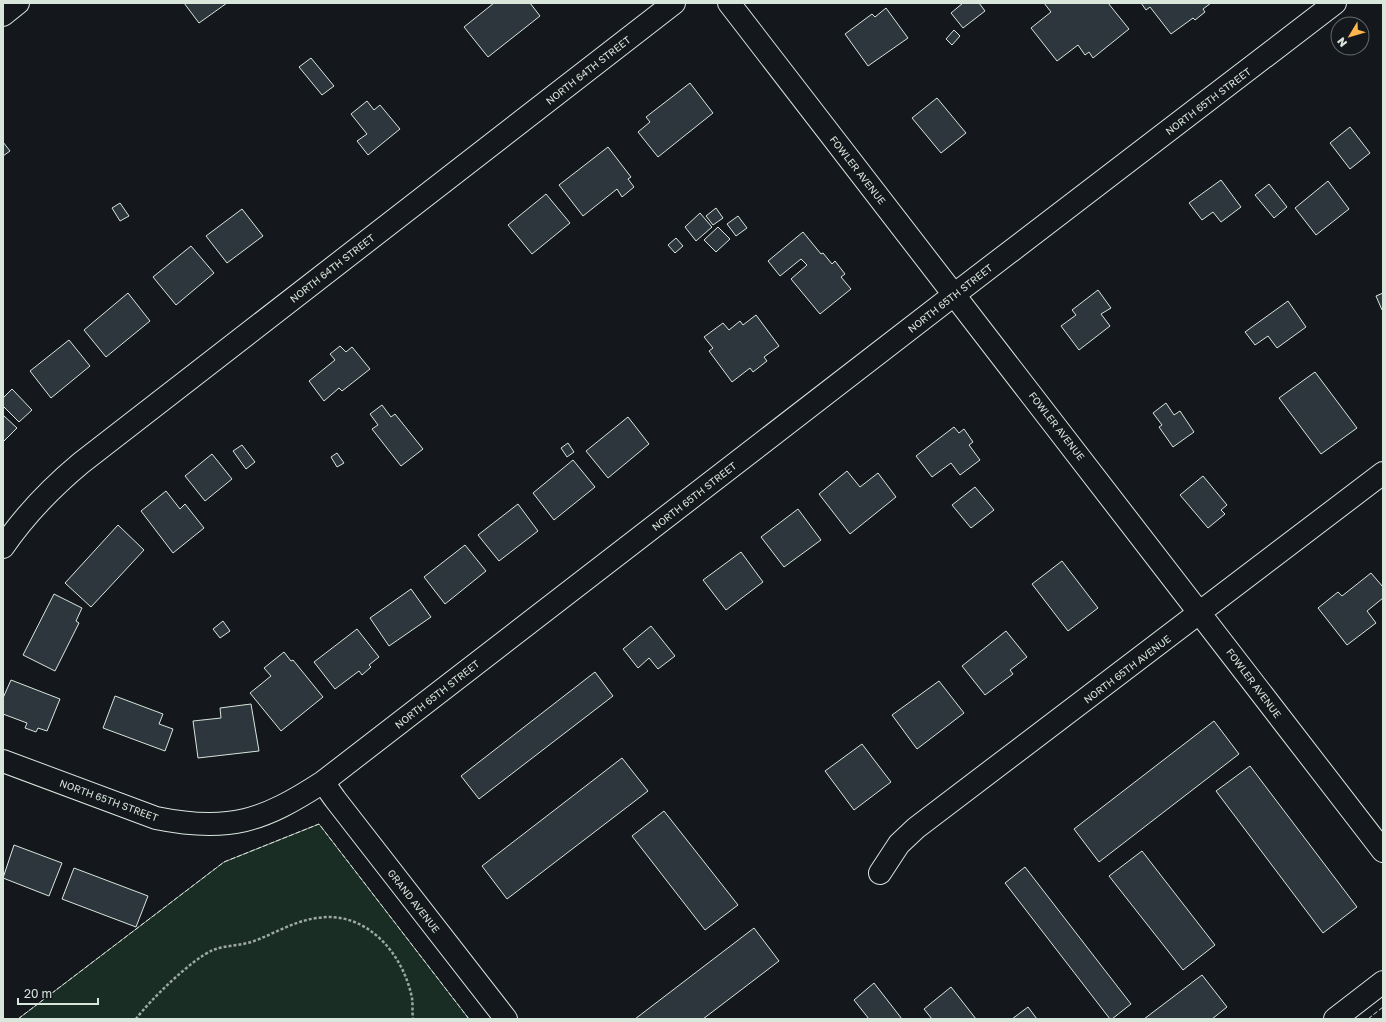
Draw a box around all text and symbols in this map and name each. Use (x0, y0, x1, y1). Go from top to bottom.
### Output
north arrow (1330, 16, 1370, 56)
street label: NORTH 64TH STREET (543, 33, 633, 107)
text: N (1334, 35, 1349, 50)
street label: NORTH 65TH STREET (1163, 65, 1253, 137)
street label: FOWLER AVENUE (828, 133, 888, 207)
street label: NORTH 64TH STREET (287, 231, 377, 305)
street label: NORTH 65TH STREET (905, 261, 995, 335)
street label: FOWLER AVENUE (1027, 389, 1087, 463)
street label: NORTH 65TH STREET (649, 459, 739, 533)
street label: NORTH 65TH AVENUE (1081, 632, 1173, 706)
street label: FOWLER AVENUE (1224, 646, 1284, 720)
street label: NORTH 65TH STREET (392, 657, 482, 731)
street label: NORTH 65TH STREET (58, 777, 160, 823)
street label: GRAND AVENUE (385, 867, 443, 935)
scale bar (18, 980, 98, 1006)
text: 20 m (24, 986, 52, 1001)

